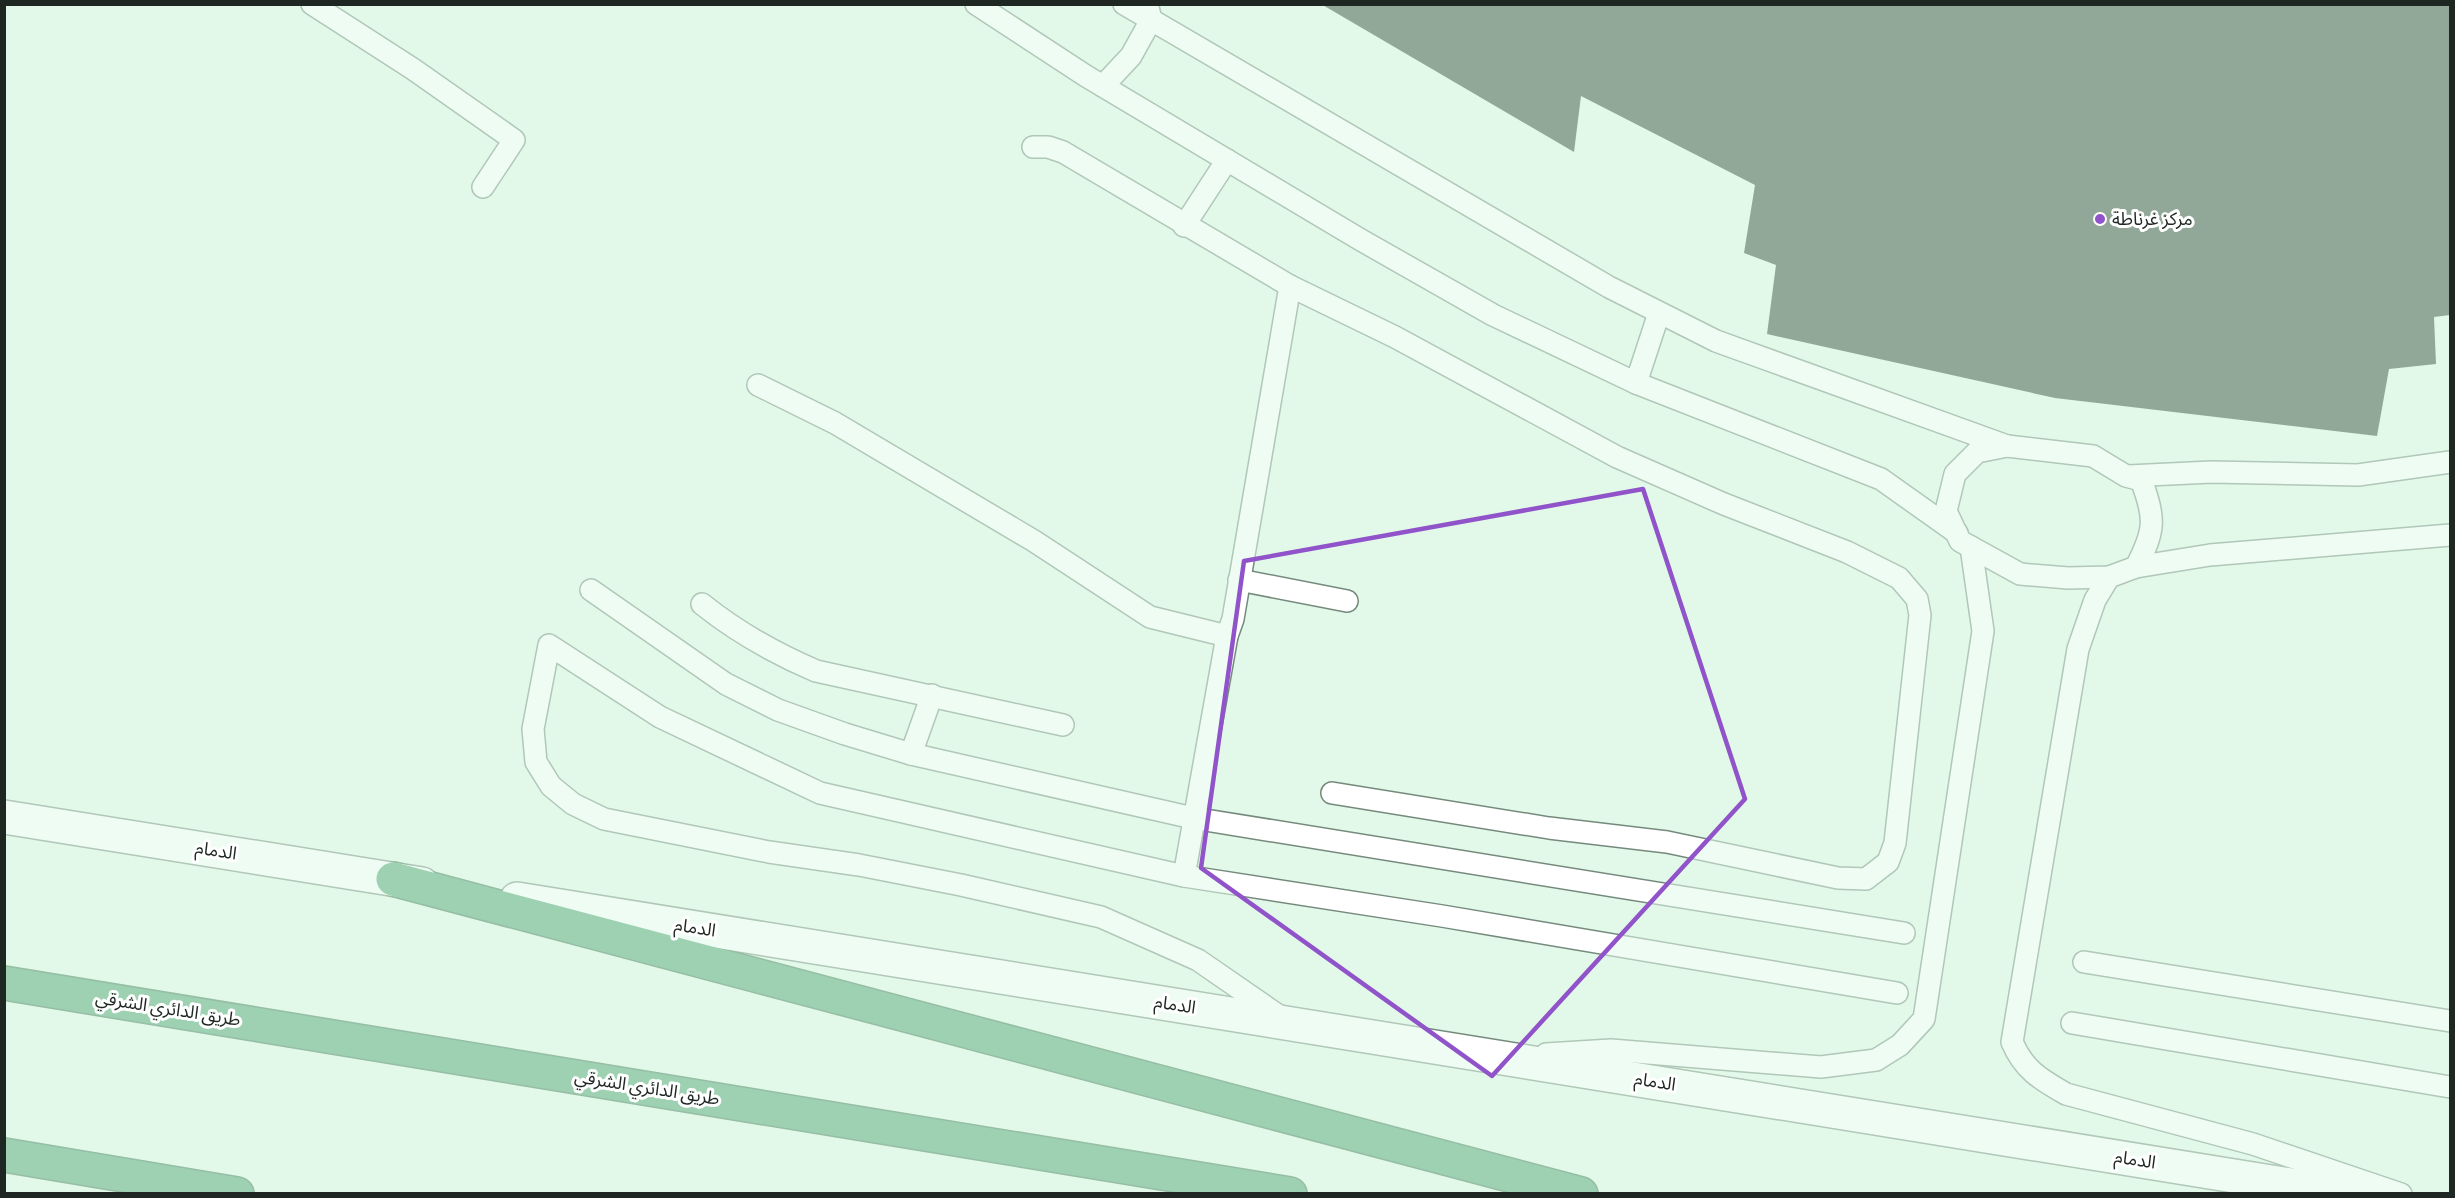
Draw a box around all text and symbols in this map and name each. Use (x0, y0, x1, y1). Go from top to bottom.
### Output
place label: مركز غرناطة (2112, 207, 2193, 232)
marker: مركز غرناطة (2093, 212, 2107, 226)
street label: الدمام (193, 835, 239, 868)
street label: الدمام (672, 912, 718, 945)
street label: طريق الدائري الشرقي (94, 985, 242, 1033)
street label: الدمام (1152, 989, 1198, 1022)
street label: طريق الدائري الشرقي (573, 1064, 721, 1112)
street label: الدمام (1632, 1066, 1678, 1099)
street label: الدمام (2112, 1144, 2158, 1177)

